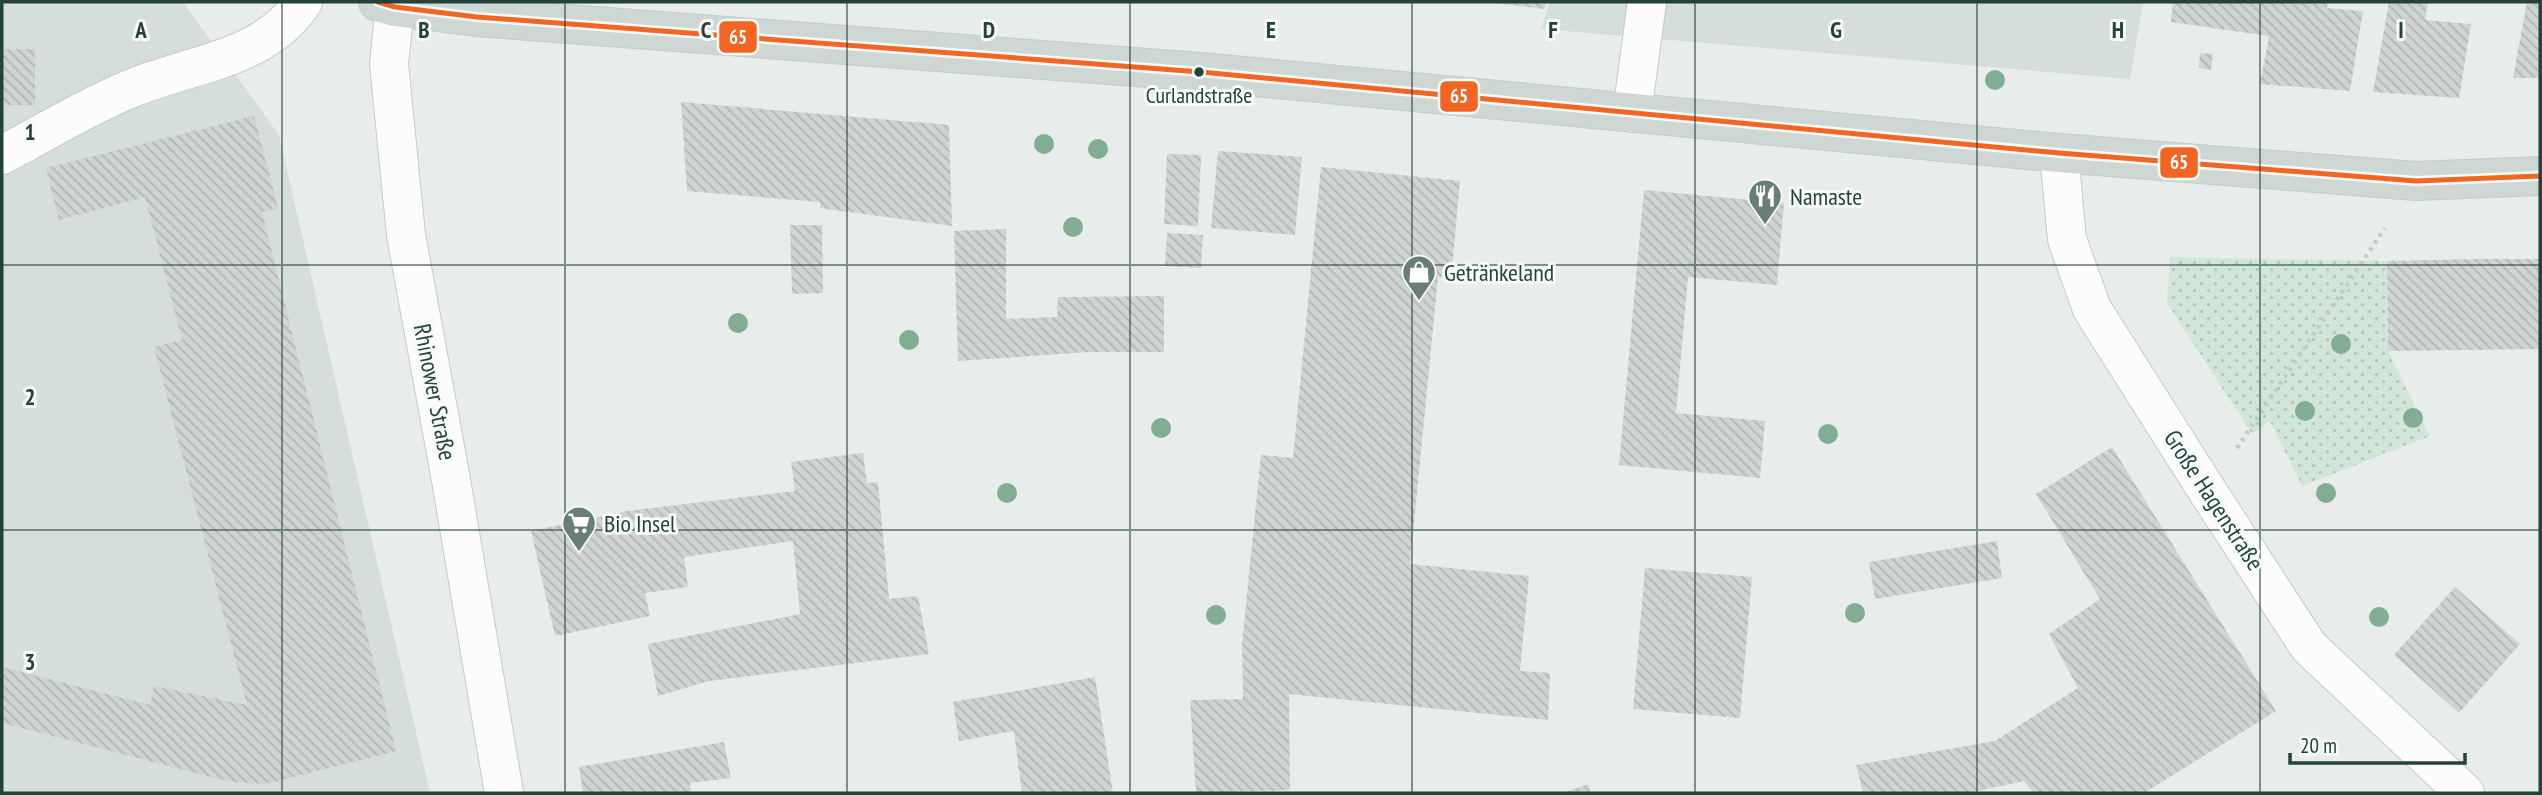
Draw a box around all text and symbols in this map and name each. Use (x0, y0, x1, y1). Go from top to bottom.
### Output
text: A (134, 15, 147, 44)
text: B (418, 15, 430, 44)
text: C (701, 15, 712, 44)
text: D (983, 15, 995, 44)
text: E (1266, 15, 1276, 44)
text: F (1548, 15, 1558, 44)
text: G (1830, 15, 1842, 44)
text: H (2112, 15, 2124, 44)
text: I (2398, 15, 2404, 44)
line badge: 65 (718, 20, 758, 54)
text: 65 (729, 25, 747, 49)
marker: Curlandstraße (1192, 65, 1206, 79)
line badge: 65 (1439, 80, 1479, 113)
place label: Curlandstraße (1146, 81, 1252, 109)
text: 65 (1450, 84, 1468, 108)
text: 1 (25, 117, 36, 146)
line badge: 65 (2159, 146, 2199, 179)
text: 65 (2170, 150, 2188, 174)
restaurant icon: Namaste (1746, 177, 1784, 226)
place label: Namaste (1790, 181, 1862, 212)
shop icon: Getränkeland (1400, 253, 1438, 302)
place label: Getränkeland (1444, 257, 1554, 288)
street label: Rhinower Straße (407, 321, 463, 463)
text: 2 (25, 382, 36, 411)
street label: Große Hagenstraße (2157, 424, 2271, 576)
supermarket icon: Bio Insel (560, 504, 598, 553)
place label: Bio Insel (604, 508, 676, 539)
text: 3 (25, 647, 36, 676)
scale bar (2290, 722, 2465, 766)
text: 20 m (2300, 732, 2337, 759)

